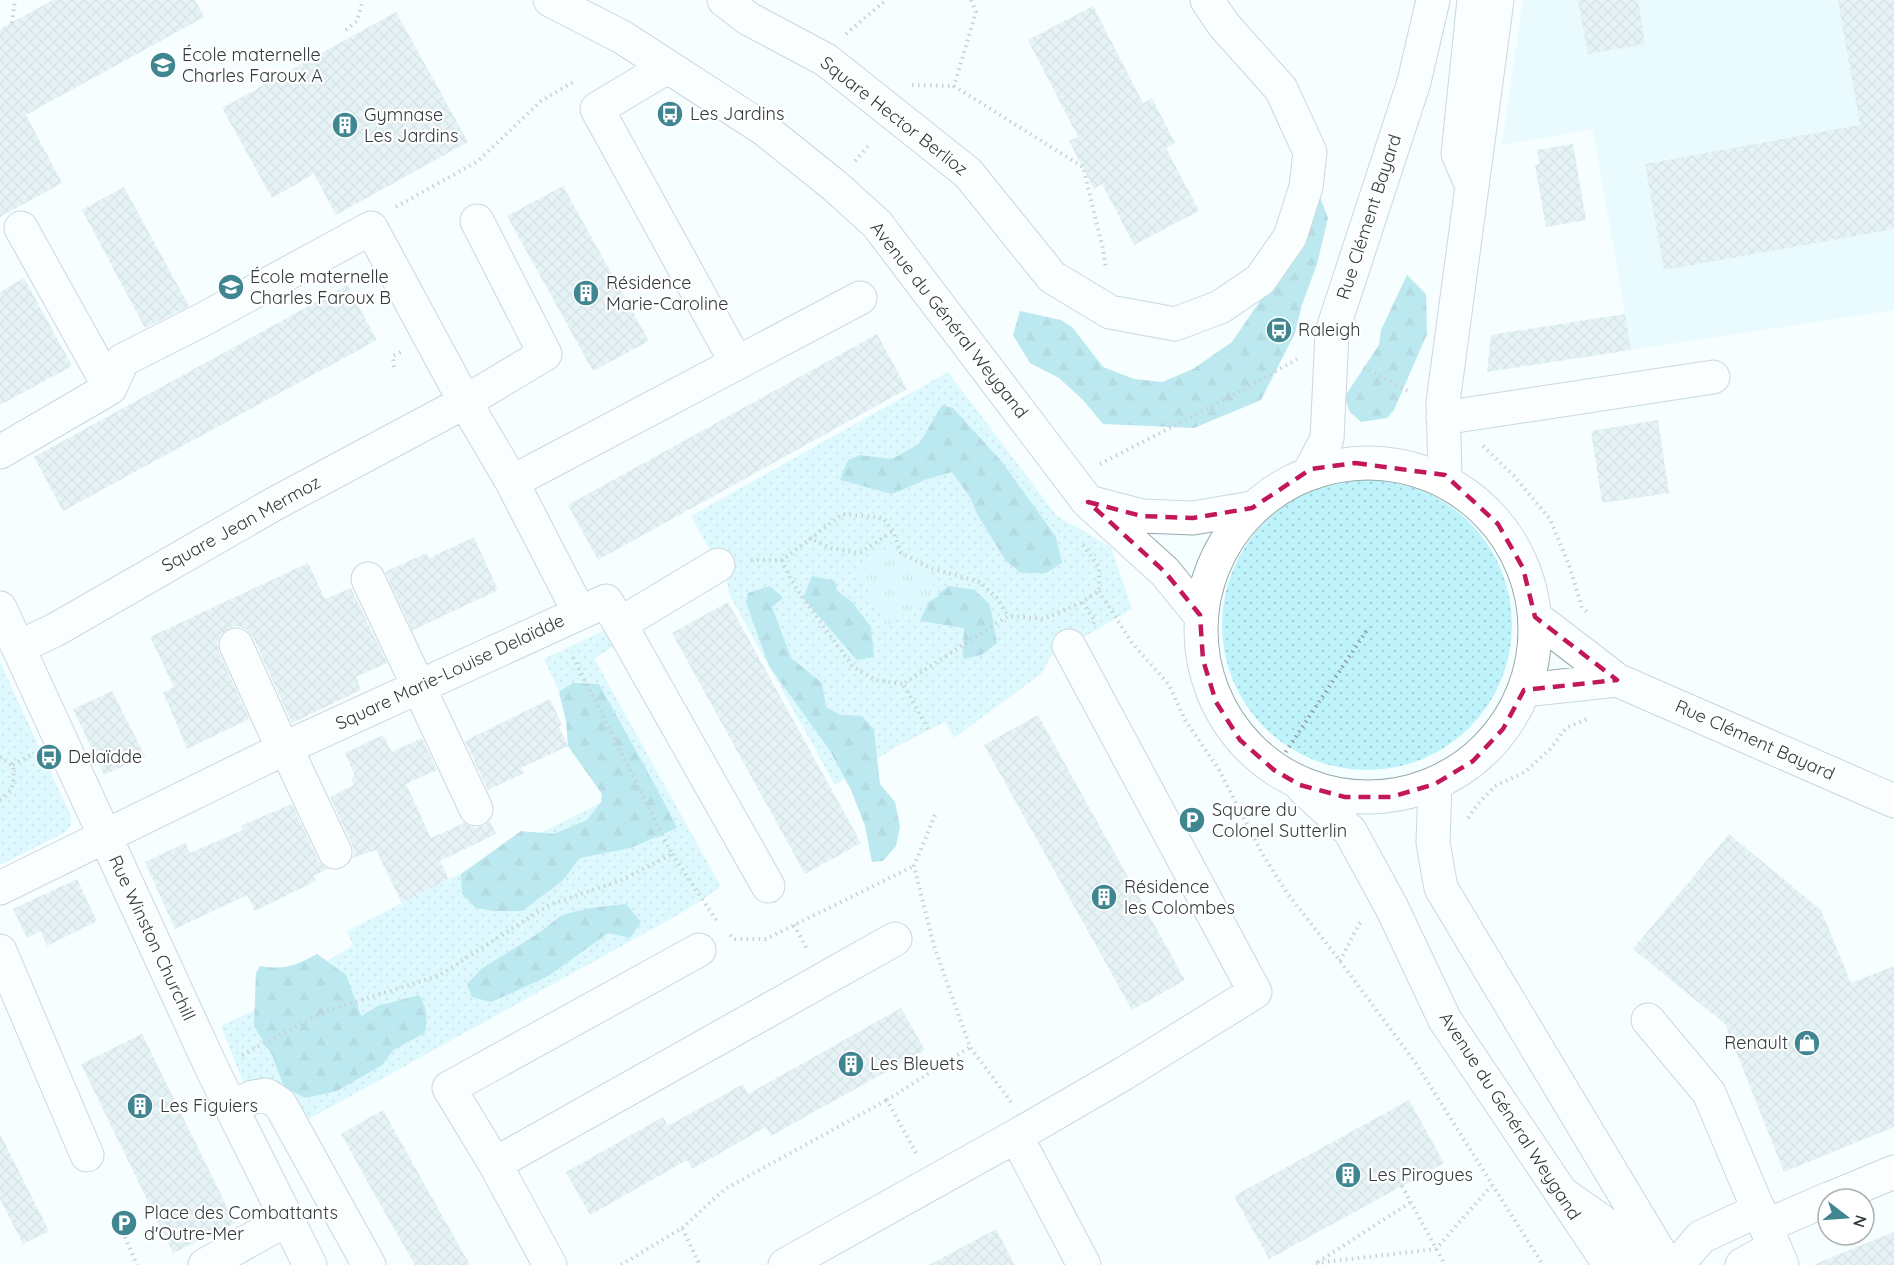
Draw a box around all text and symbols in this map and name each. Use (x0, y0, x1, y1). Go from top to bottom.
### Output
place label: École maternelle Charles Faroux A (182, 43, 323, 87)
school or university icon: École maternelle Charles Faroux A (148, 50, 178, 80)
street label: Square Hector Berlioz (816, 51, 973, 180)
bus stop icon: Les Jardins (655, 99, 685, 129)
place label: Les Jardins (690, 102, 784, 125)
place label: Gymnase Les Jardins (364, 103, 458, 147)
building icon: Gymnase Les Jardins (330, 110, 360, 140)
street label: Rue Clément Bayard (1331, 131, 1406, 302)
street label: Avenue du Général Weygand (865, 217, 1033, 423)
place label: École maternelle Charles Faroux B (250, 265, 391, 309)
place label: Résidence Marie-Caroline (606, 271, 728, 315)
school or university icon: École maternelle Charles Faroux B (216, 272, 246, 302)
building icon: Résidence Marie-Caroline (571, 278, 601, 308)
bus stop icon: Raleigh (1264, 315, 1294, 345)
place label: Raleigh (1298, 318, 1360, 341)
street label: Square Jean Mermoz (157, 470, 324, 577)
street label: Square Marie-Louise Delaïdde (332, 608, 568, 735)
street label: Rue Clément Bayard (1672, 694, 1839, 785)
bus stop icon: Delaïdde (34, 742, 64, 772)
place label: Delaïdde (68, 745, 142, 768)
place label: Square du Colonel Sutterlin (1212, 798, 1347, 842)
parking icon: Square du Colonel Sutterlin (1177, 805, 1207, 835)
street label: Rue Winston Churchill (104, 851, 201, 1024)
place label: Résidence les Colombes (1124, 875, 1235, 919)
building icon: Résidence les Colombes (1089, 882, 1119, 912)
street label: Avenue du Général Weygand (1435, 1007, 1586, 1224)
shop icon: Renault (1792, 1028, 1822, 1058)
place label: Renault (1724, 1031, 1788, 1054)
building icon: Les Bleuets (836, 1049, 866, 1079)
place label: Les Bleuets (870, 1052, 964, 1075)
building icon: Les Figuiers (125, 1091, 155, 1121)
place label: Les Figuiers (160, 1094, 258, 1117)
building icon: Les Pirogues (1333, 1160, 1363, 1190)
place label: Les Pirogues (1368, 1163, 1473, 1186)
north arrow (1816, 1187, 1876, 1247)
place label: Place des Combattants d'Outre-Mer (144, 1201, 338, 1245)
parking icon: Place des Combattants d'Outre-Mer (109, 1208, 139, 1238)
text: N (1849, 1213, 1872, 1230)

